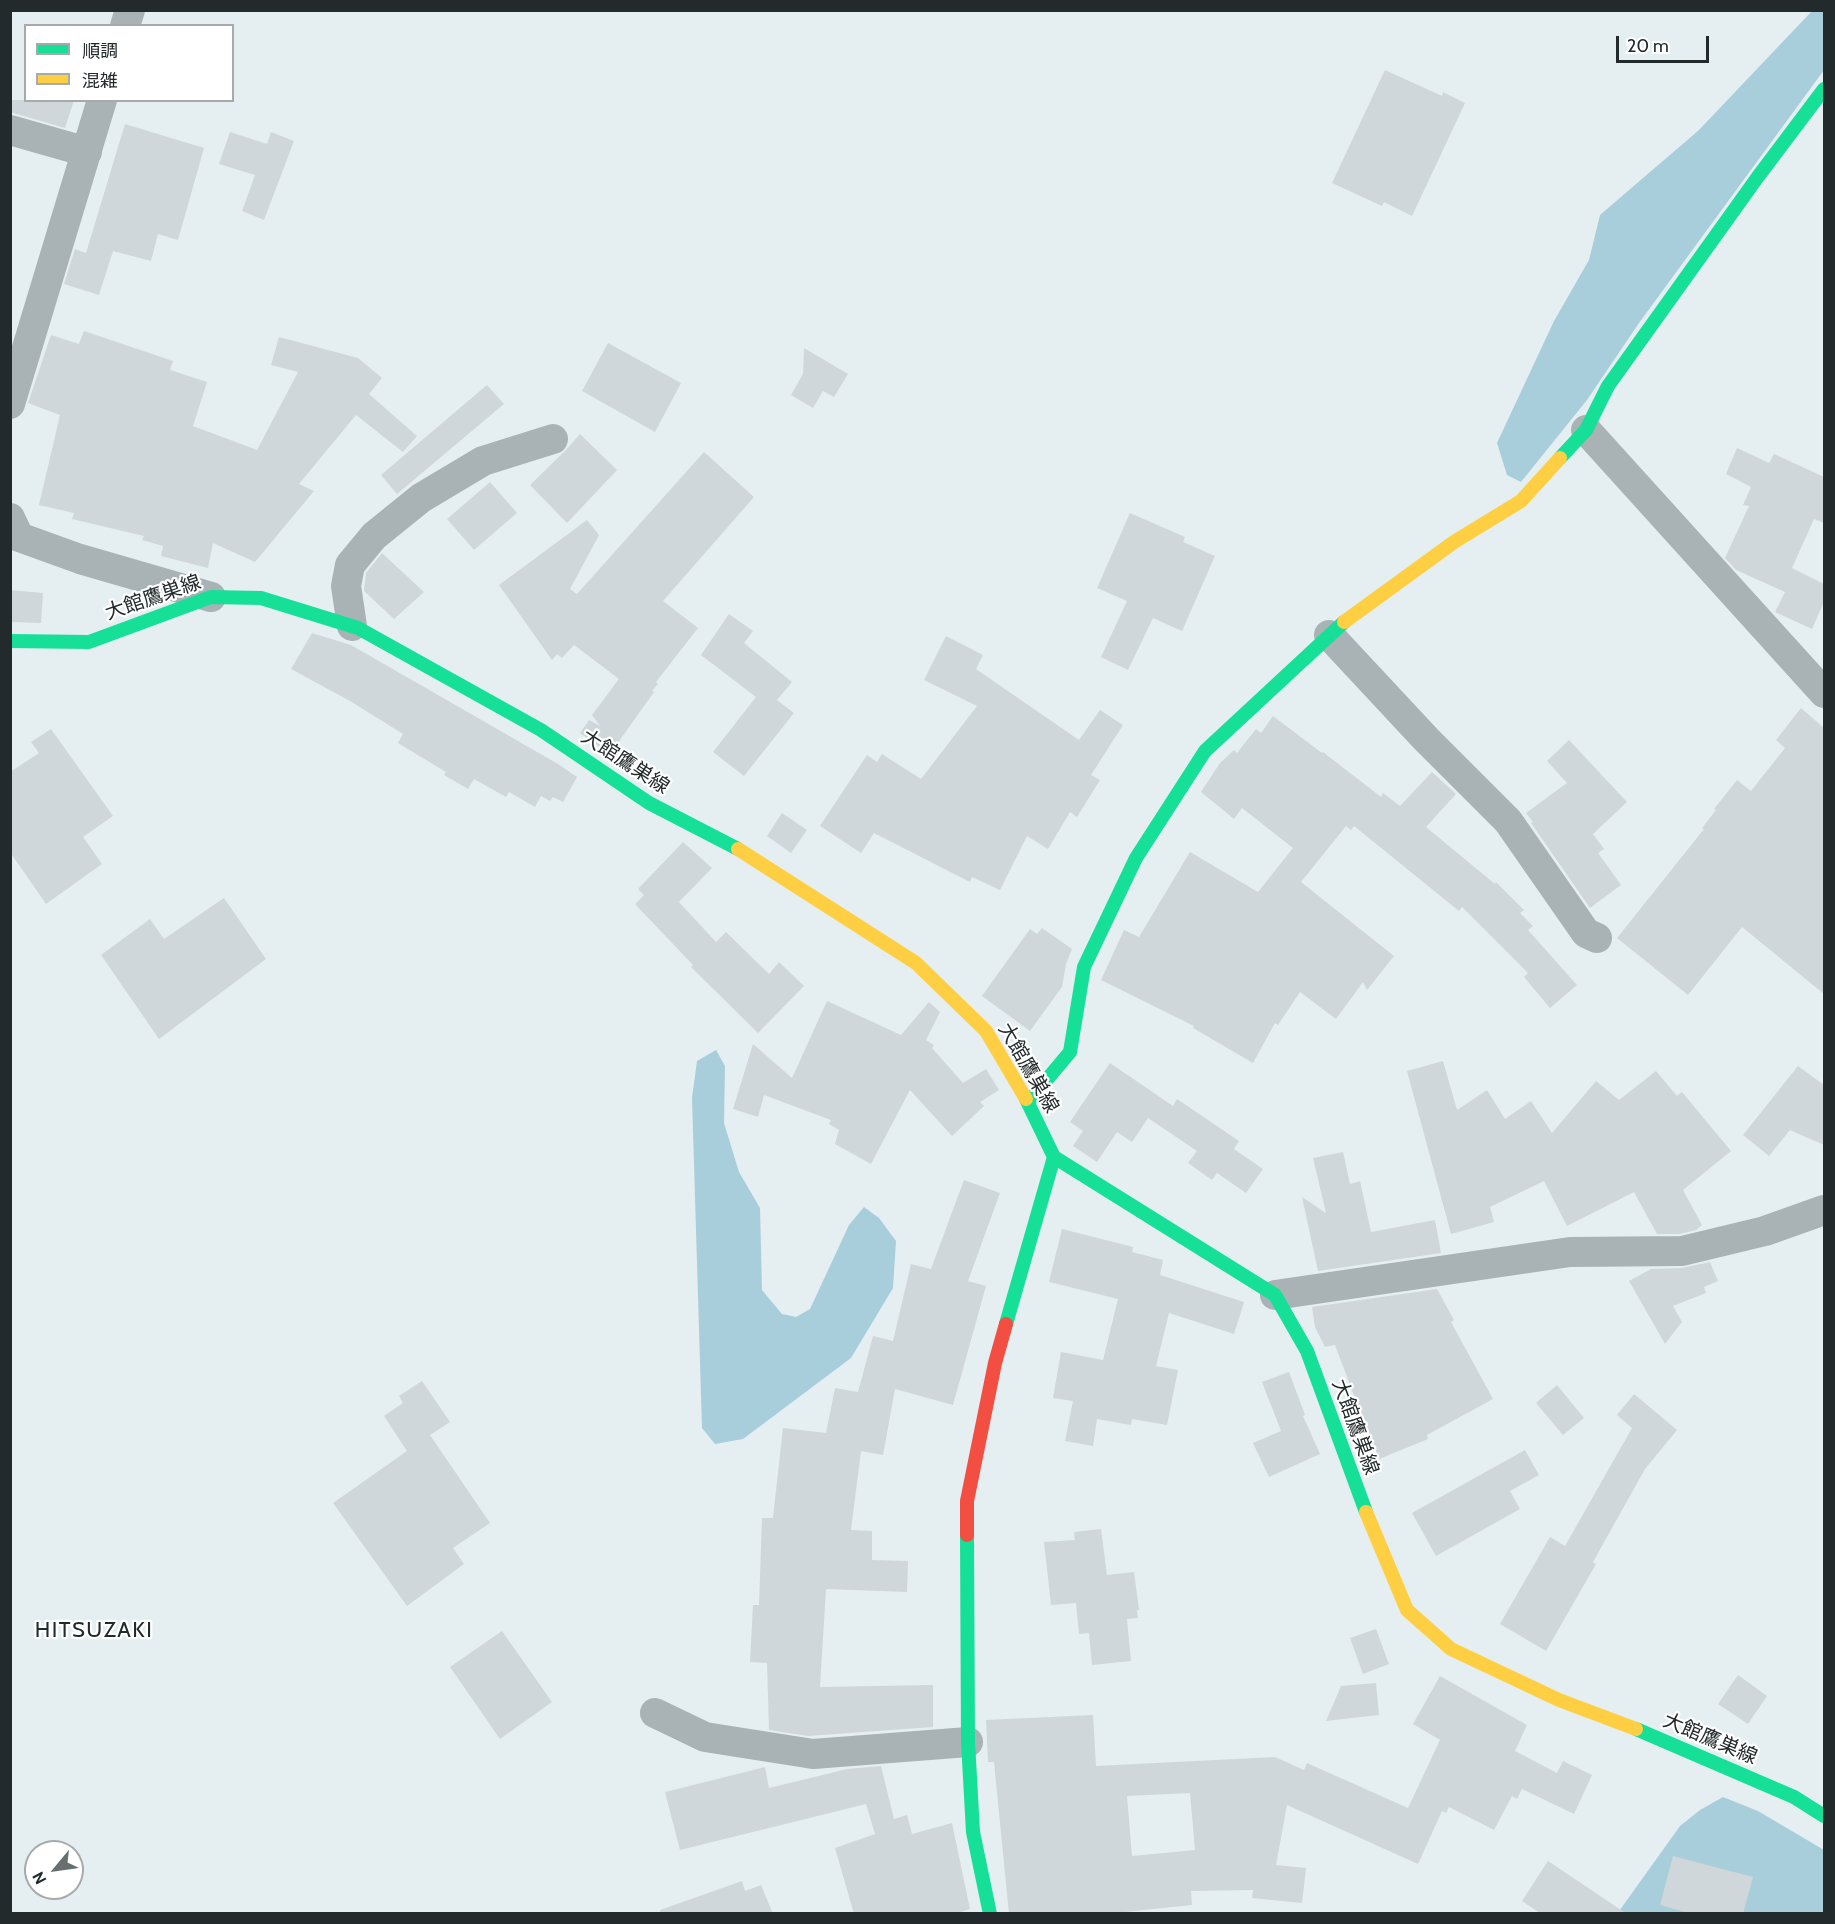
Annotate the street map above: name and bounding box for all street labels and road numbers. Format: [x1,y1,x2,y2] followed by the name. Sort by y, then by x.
[102,570,204,626] street label: 大館鷹巣線
[577,725,673,799] street label: 大館鷹巣線
[993,1019,1063,1117] street label: 大館鷹巣線
[1327,1376,1383,1478] street label: 大館鷹巣線
[1659,1708,1761,1770] street label: 大館鷹巣線

